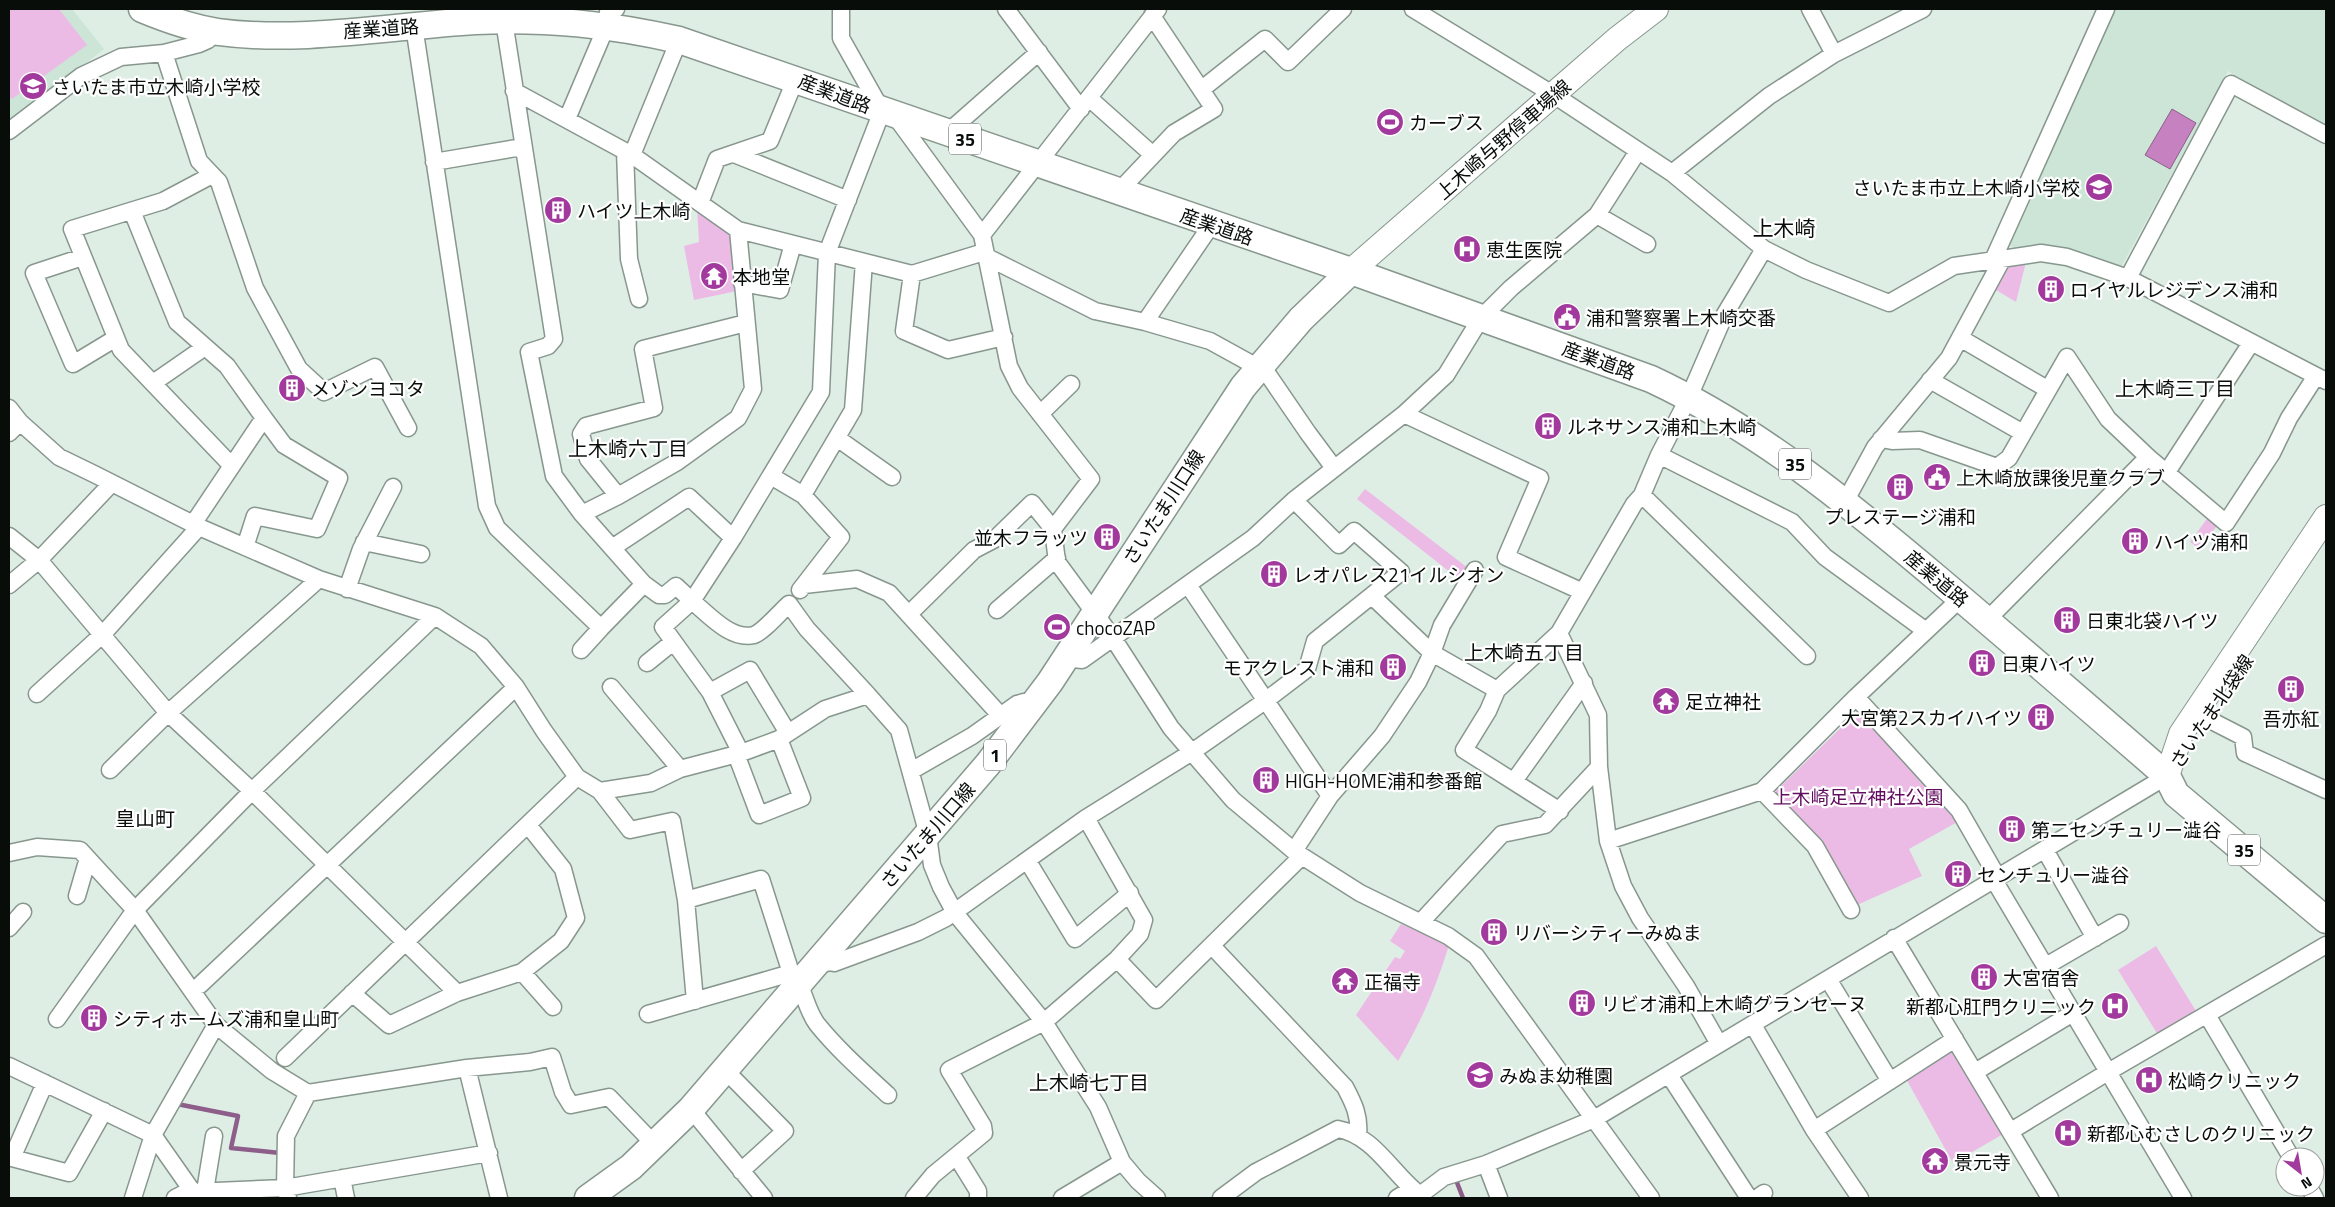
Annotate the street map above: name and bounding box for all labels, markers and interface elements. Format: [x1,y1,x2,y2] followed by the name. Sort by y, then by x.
[342,11,420,45] street label: 産業道路
[794,66,876,120] street label: 産業道路
[18,71,48,101] school or university icon: さいたま市立木崎小学校
[52,72,260,101] place label: さいたま市立木崎小学校
[1429,72,1577,206] street label: 上木崎与野停車場線
[1375,107,1405,137] sports icon: カーブス
[1409,108,1484,137] place label: カーブス
[949,124,981,154] road number: 35
[2084,172,2114,202] school or university icon: さいたま市立上木崎小学校
[1853,173,2080,202] place label: さいたま市立上木崎小学校
[543,195,573,225] building icon: ハイツ上木崎
[577,196,691,225] place label: ハイツ上木崎
[1176,200,1258,252] street label: 産業道路
[1753,212,1816,244] district label: 上木崎
[1452,234,1482,264] hospital icon: 恵生医院
[1486,235,1562,264] place label: 恵生医院
[699,261,729,291] temple icon: 本地堂
[733,262,790,291] place label: 本地堂
[2036,274,2066,304] building icon: ロイヤルレジデンス浦和
[2070,275,2278,304] place label: ロイヤルレジデンス浦和
[1552,302,1582,332] public building icon: 浦和警察署上木崎交番
[1586,303,1776,332] place label: 浦和警察署上木崎交番
[1558,333,1640,387] street label: 産業道路
[277,373,307,403] building icon: メゾンヨコタ
[2115,373,2235,404] district label: 上木崎三丁目
[311,374,425,403] place label: メゾンヨコタ
[1533,411,1563,441] building icon: ルネサンス浦和上木崎
[1567,412,1757,441] place label: ルネサンス浦和上木崎
[568,433,688,464] district label: 上木崎六丁目
[1115,444,1211,570] street label: さいたま川口線
[1779,448,1811,479] road number: 35
[1922,462,1952,492] public building icon: 上木崎放課後児童クラブ
[1956,463,2165,492] place label: 上木崎放課後児童クラブ
[1885,472,1915,502] building icon: プレステージ浦和
[1824,502,1976,531] place label: プレステージ浦和
[1092,522,1122,552] building icon: 並木フラッツ
[974,523,1088,552] place label: 並木フラッツ
[2120,526,2150,556] building icon: ハイツ浦和
[2154,527,2249,556] place label: ハイツ浦和
[1899,542,1975,614] street label: 産業道路
[1259,559,1289,589] building icon: レオパレス21イルシオン
[1293,560,1504,589] place label: レオパレス21イルシオン
[2052,605,2082,635] building icon: 日東北袋ハイツ
[2086,606,2219,635] place label: 日東北袋ハイツ
[1042,612,1072,642] sports icon: chocoZAP
[1076,613,1155,642] place label: chocoZAP
[1464,637,1584,668] district label: 上木崎五丁目
[1967,648,1997,678] building icon: 日東ハイツ
[2162,648,2260,774] street label: さいたま北袋線
[2001,649,2096,678] place label: 日東ハイツ
[1378,652,1408,682] building icon: モアクレスト浦和
[1223,653,1374,682] place label: モアクレスト浦和
[2276,674,2306,704] building icon: 吾亦紅
[1651,686,1681,716] temple icon: 足立神社
[1685,687,1761,716] place label: 足立神社
[2026,702,2056,732] building icon: 大宮第2スカイハイツ
[1841,703,2022,732] place label: 大宮第2スカイハイツ
[2262,704,2320,733] place label: 吾亦紅
[984,740,1006,770] road number: 1
[1251,765,1281,795] building icon: HIGH-HOME浦和参番館
[1285,766,1482,795] place label: HIGH-HOME浦和参番館
[873,776,981,894] street label: さいたま川口線
[1772,782,1944,811] park label: 上木崎足立神社公園
[115,803,175,834] district label: 皇山町
[1997,814,2027,844] building icon: 第二センチュリー澁谷
[2031,815,2221,844] place label: 第二センチュリー澁谷
[2228,834,2260,866] road number: 35
[1943,859,1973,889] building icon: センチュリー澁谷
[1977,860,2129,889] place label: センチュリー澁谷
[1479,917,1509,947] building icon: リバーシティーみぬま
[1513,918,1701,947] place label: リバーシティーみぬま
[1969,962,1999,992] building icon: 大宮宿舎
[2003,963,2079,992] place label: 大宮宿舎
[1330,966,1360,996] temple icon: 正福寺
[1364,967,1421,996] place label: 正福寺
[1567,988,1597,1018] building icon: リビオ浦和上木崎グランセーヌ
[1601,989,1867,1018] place label: リビオ浦和上木崎グランセーヌ
[2100,991,2130,1021] hospital icon: 新都心肛門クリニック
[1906,992,2096,1021] place label: 新都心肛門クリニック
[79,1003,109,1033] building icon: シティホームズ浦和皇山町
[113,1004,339,1033] place label: シティホームズ浦和皇山町
[1465,1060,1495,1090] school or university icon: みぬま幼稚園
[1499,1061,1613,1090] place label: みぬま幼稚園
[2134,1065,2164,1095] hospital icon: 松崎クリニック
[2168,1066,2301,1095] place label: 松崎クリニック
[1029,1067,1149,1098] district label: 上木崎七丁目
[2053,1118,2083,1148] hospital icon: 新都心むさしのクリニック
[2087,1119,2315,1148] place label: 新都心むさしのクリニック
[1920,1146,1950,1176] temple icon: 景元寺
[1954,1147,2011,1176] place label: 景元寺
[2275,1147,2325,1197] north arrow
[2297,1172,2317,1195] text: N

